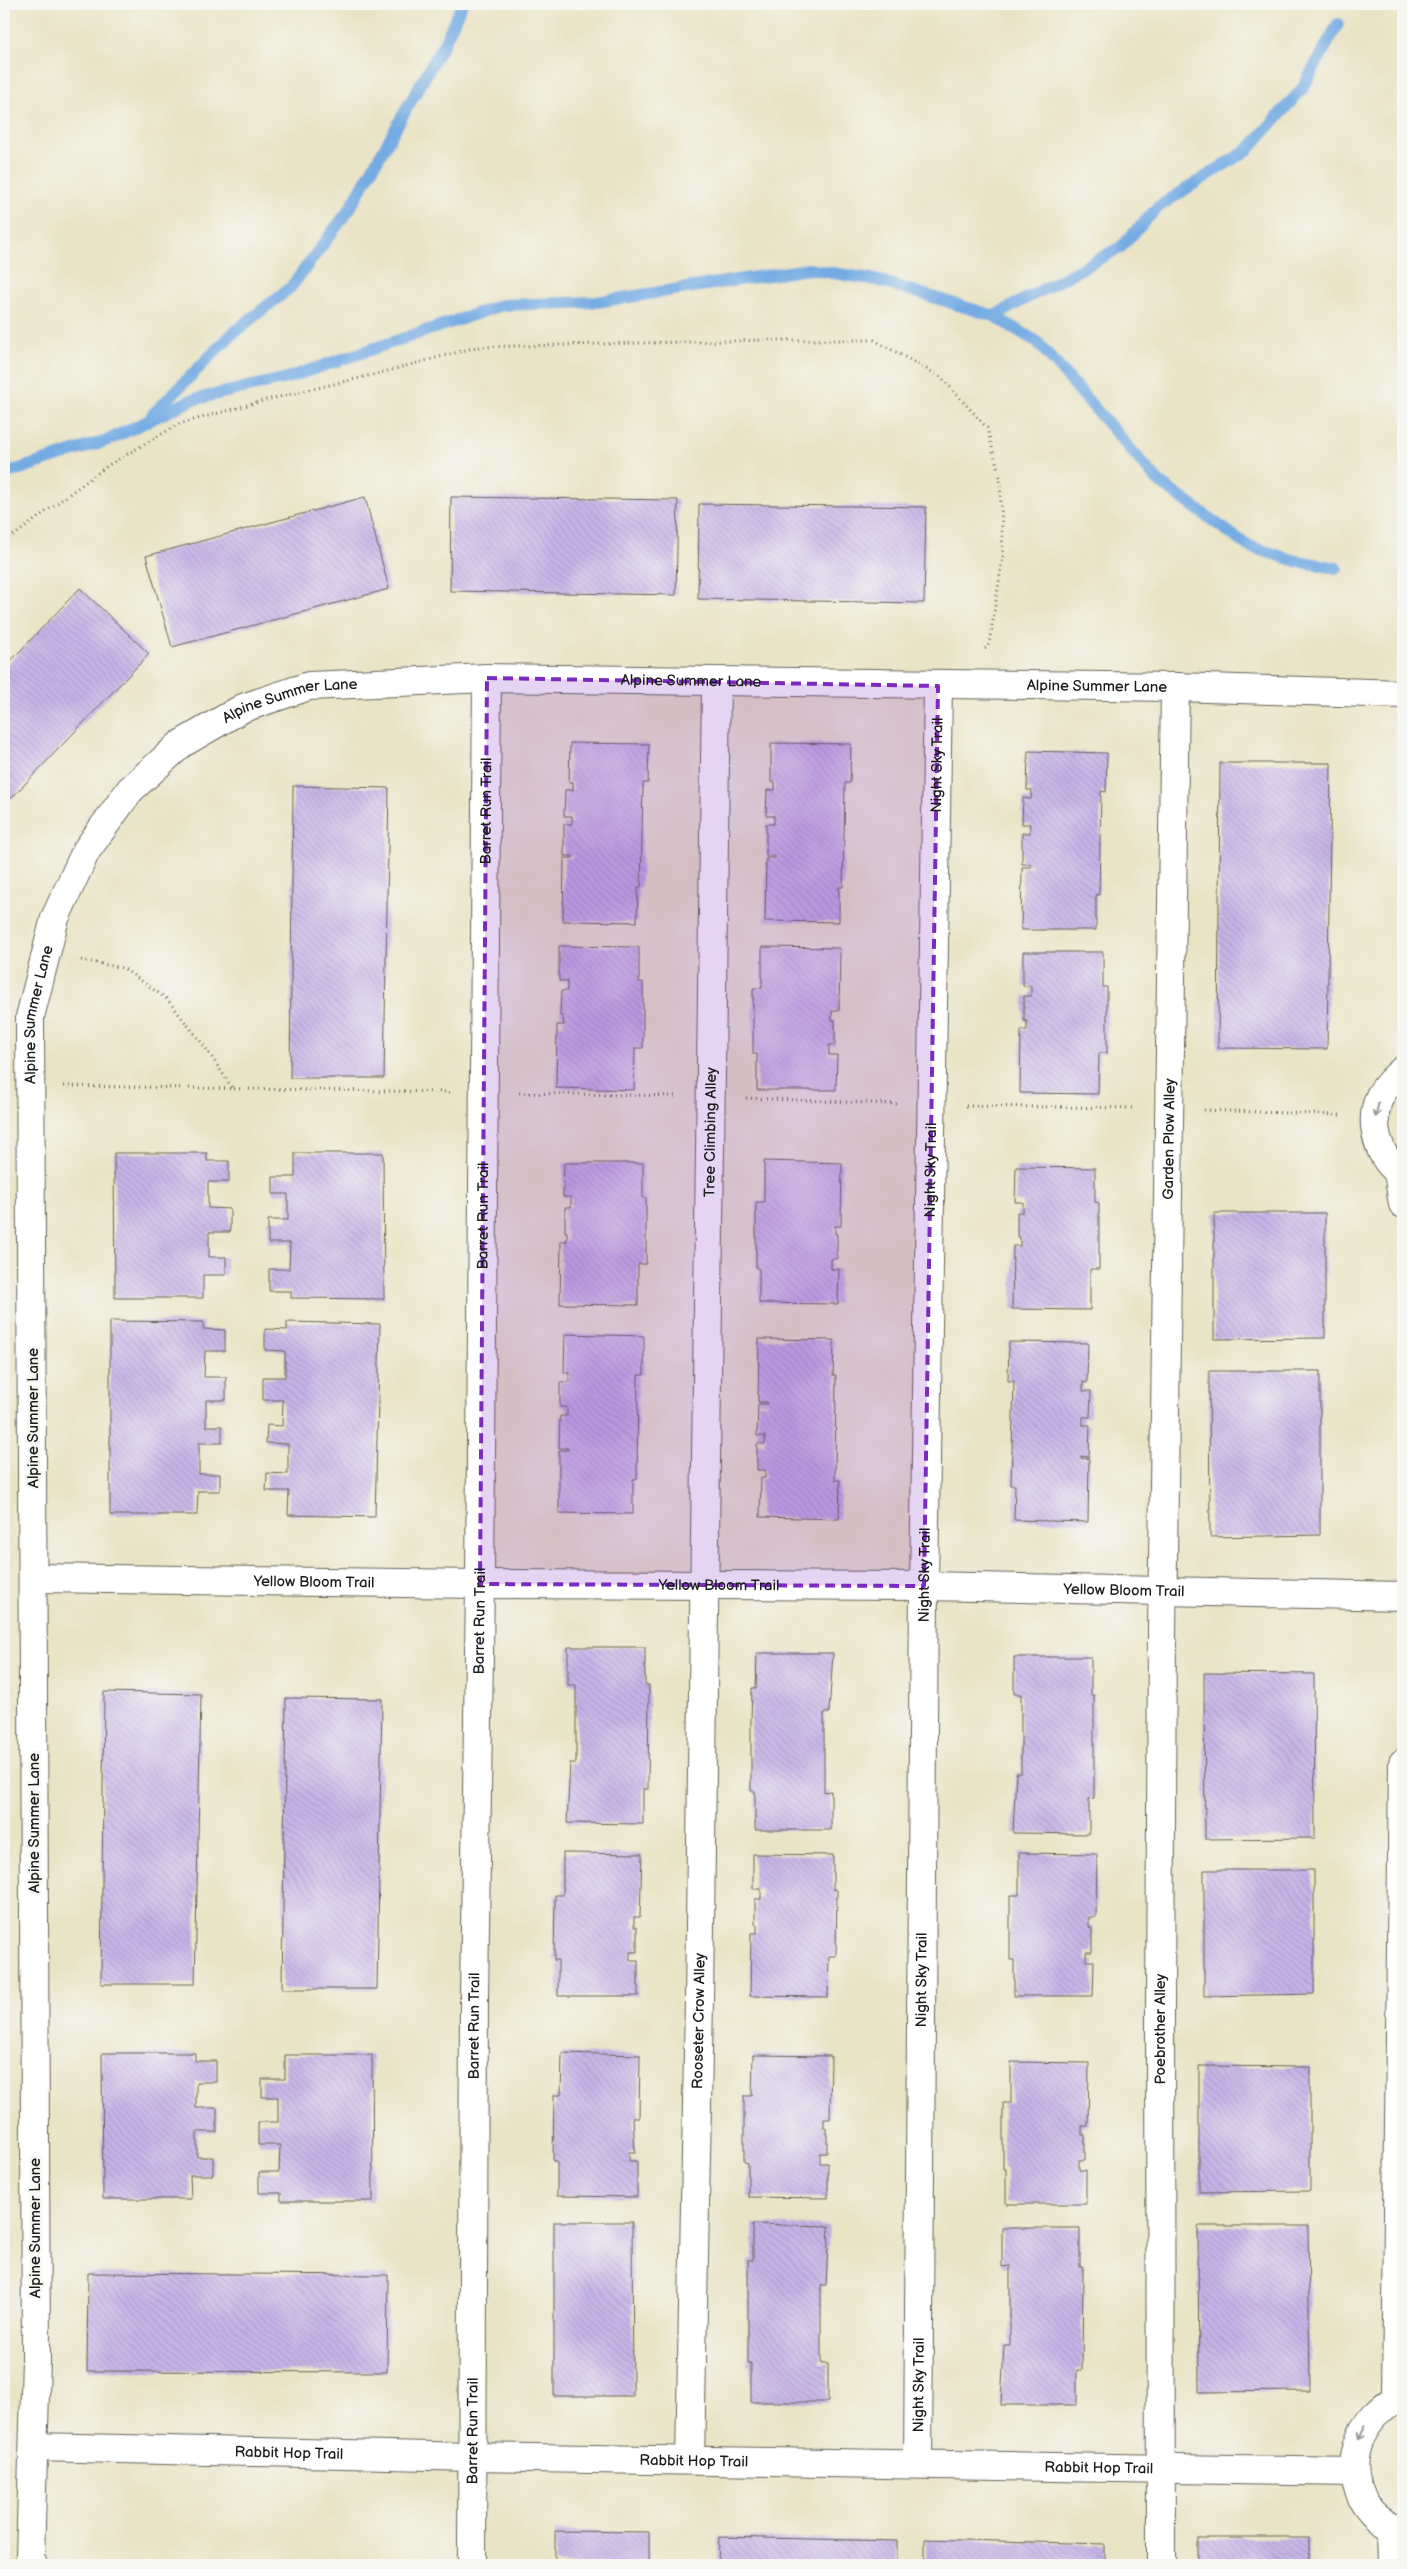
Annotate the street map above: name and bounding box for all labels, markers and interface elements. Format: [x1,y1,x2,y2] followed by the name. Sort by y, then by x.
[621,670,762,691] street label: Alpine Summer Lane
[219,674,358,727] street label: Alpine Summer Lane
[1027,676,1168,696] street label: Alpine Summer Lane
[927,717,947,813] street label: Night Sky Trail
[476,758,496,865] street label: Barret Run Trail
[20,943,57,1084] street label: Alpine Summer Lane
[700,1067,721,1197] street label: Tree Climbing Alley
[1158,1078,1179,1200] street label: Garden Plow Alley
[1372,1101,1381,1117] one-way arrow
[920,1122,941,1218] street label: Night Sky Trail
[473,1163,493,1270] street label: Barret Run Trail
[24,1348,43,1488] street label: Alpine Summer Lane
[914,1527,934,1623] street label: Night Sky Trail
[469,1568,490,1675] street label: Barret Run Trail
[252,1571,375,1592] street label: Yellow Bloom Trail
[657,1575,779,1595] street label: Yellow Bloom Trail
[1062,1579,1185,1601] street label: Yellow Bloom Trail
[25,1753,44,1893] street label: Alpine Summer Lane
[911,1932,931,2028] street label: Night Sky Trail
[688,1953,709,2089] street label: Rooseter Crow Alley
[464,1972,484,2079] street label: Barret Run Trail
[1150,1973,1170,2084] street label: Poebrother Alley
[26,2158,45,2298] street label: Alpine Summer Lane
[909,2337,928,2433] street label: Night Sky Trail
[463,2378,482,2484] street label: Barret Run Trail
[1357,2425,1367,2440] one-way arrow
[234,2442,344,2464] street label: Rabbit Hop Trail
[639,2450,748,2471] street label: Rabbit Hop Trail
[1044,2457,1153,2478] street label: Rabbit Hop Trail

